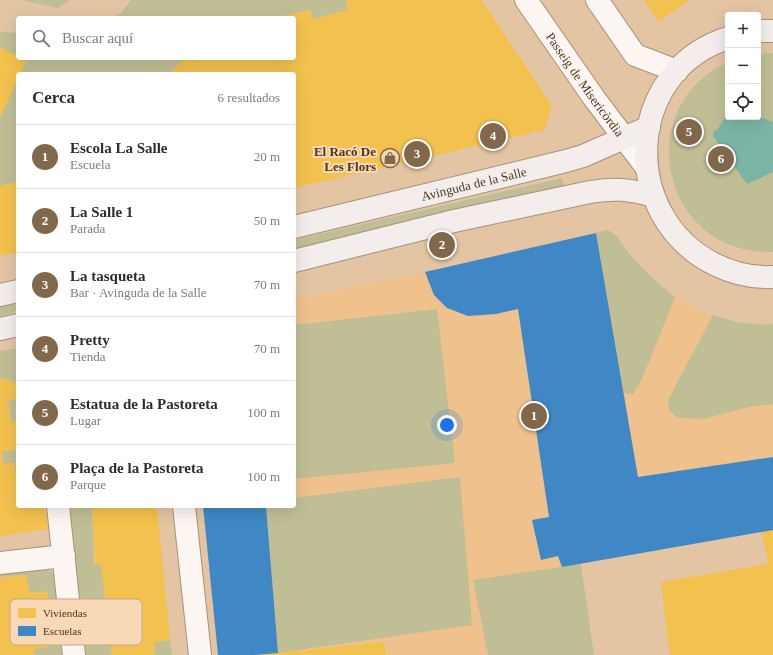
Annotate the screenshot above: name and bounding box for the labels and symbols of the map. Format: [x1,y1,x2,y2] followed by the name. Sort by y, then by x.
[543,29,628,139] street label: Passeig de Misericòrdia
[676,117,702,147] pin: 5
[480,121,506,151] pin: 4
[404,139,430,169] pin: 3
[314,144,376,174] place label: El Racó De Les Flors
[708,144,734,174] pin: 6
[379,147,401,169] shop icon: El Racó De Les Flors
[420,163,528,203] street label: Avinguda de la Salle
[429,230,455,260] pin: 2
[521,401,547,431] pin: 1
[437,415,457,435] your location
[10,599,142,645] legend
[43,607,87,619] text: Viviendas
[43,625,81,637] text: Escuelas

